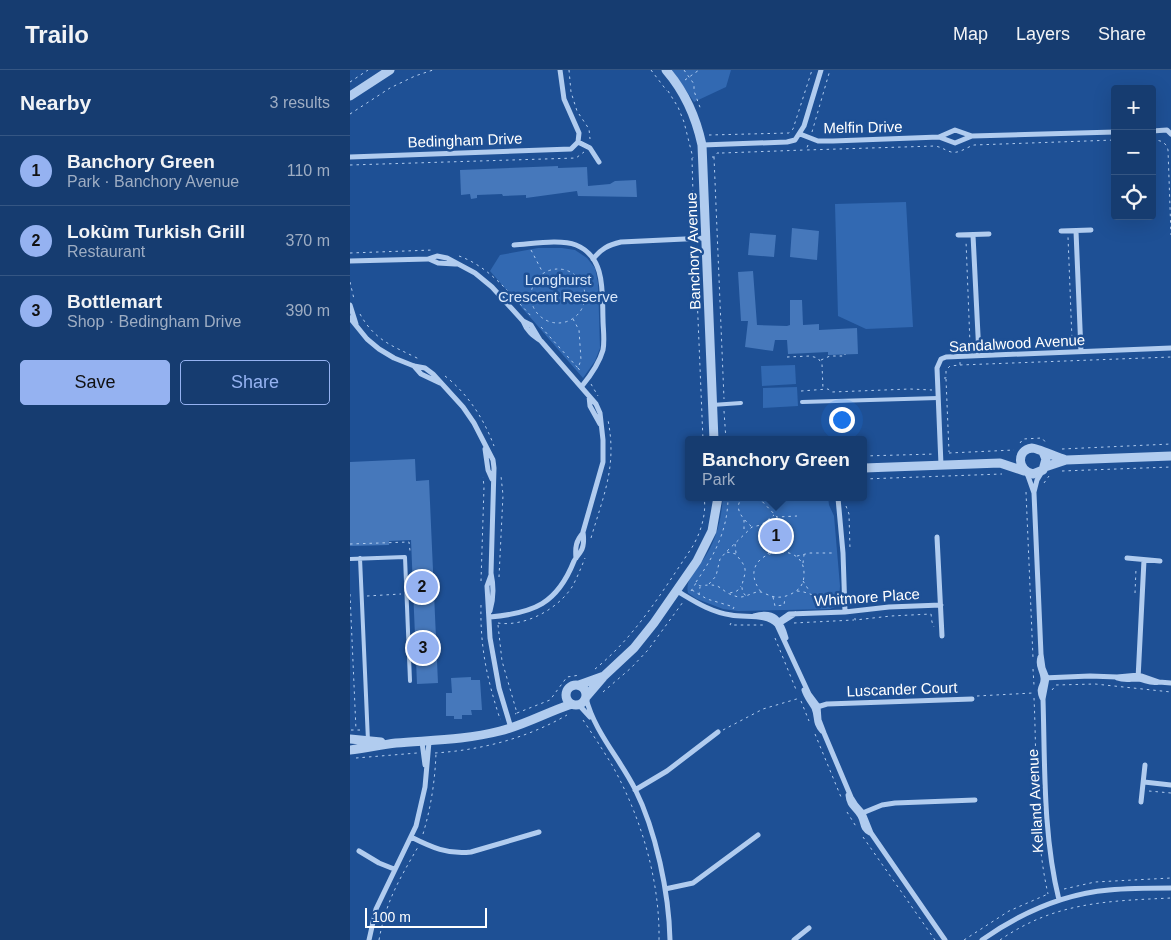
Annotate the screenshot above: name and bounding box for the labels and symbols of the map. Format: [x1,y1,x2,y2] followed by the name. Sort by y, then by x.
[823,118,903,136] street label: Melfin Drive
[407,129,523,151] street label: Bedingham Drive
[682,192,704,310] street label: Banchory Avenue
[498,271,618,305] park label: Longhurst Crescent Reserve
[948,331,1086,355] street label: Sandalwood Avenue
[829,407,855,433] your location
[760,517,792,555] pin: 1
[406,568,438,606] pin: 2
[814,585,920,609] street label: Whitmore Place
[407,629,439,667] pin: 3
[846,679,959,699] street label: Luscander Court
[1024,749,1046,853] street label: Kelland Avenue
[365,905,488,928] scale bar

